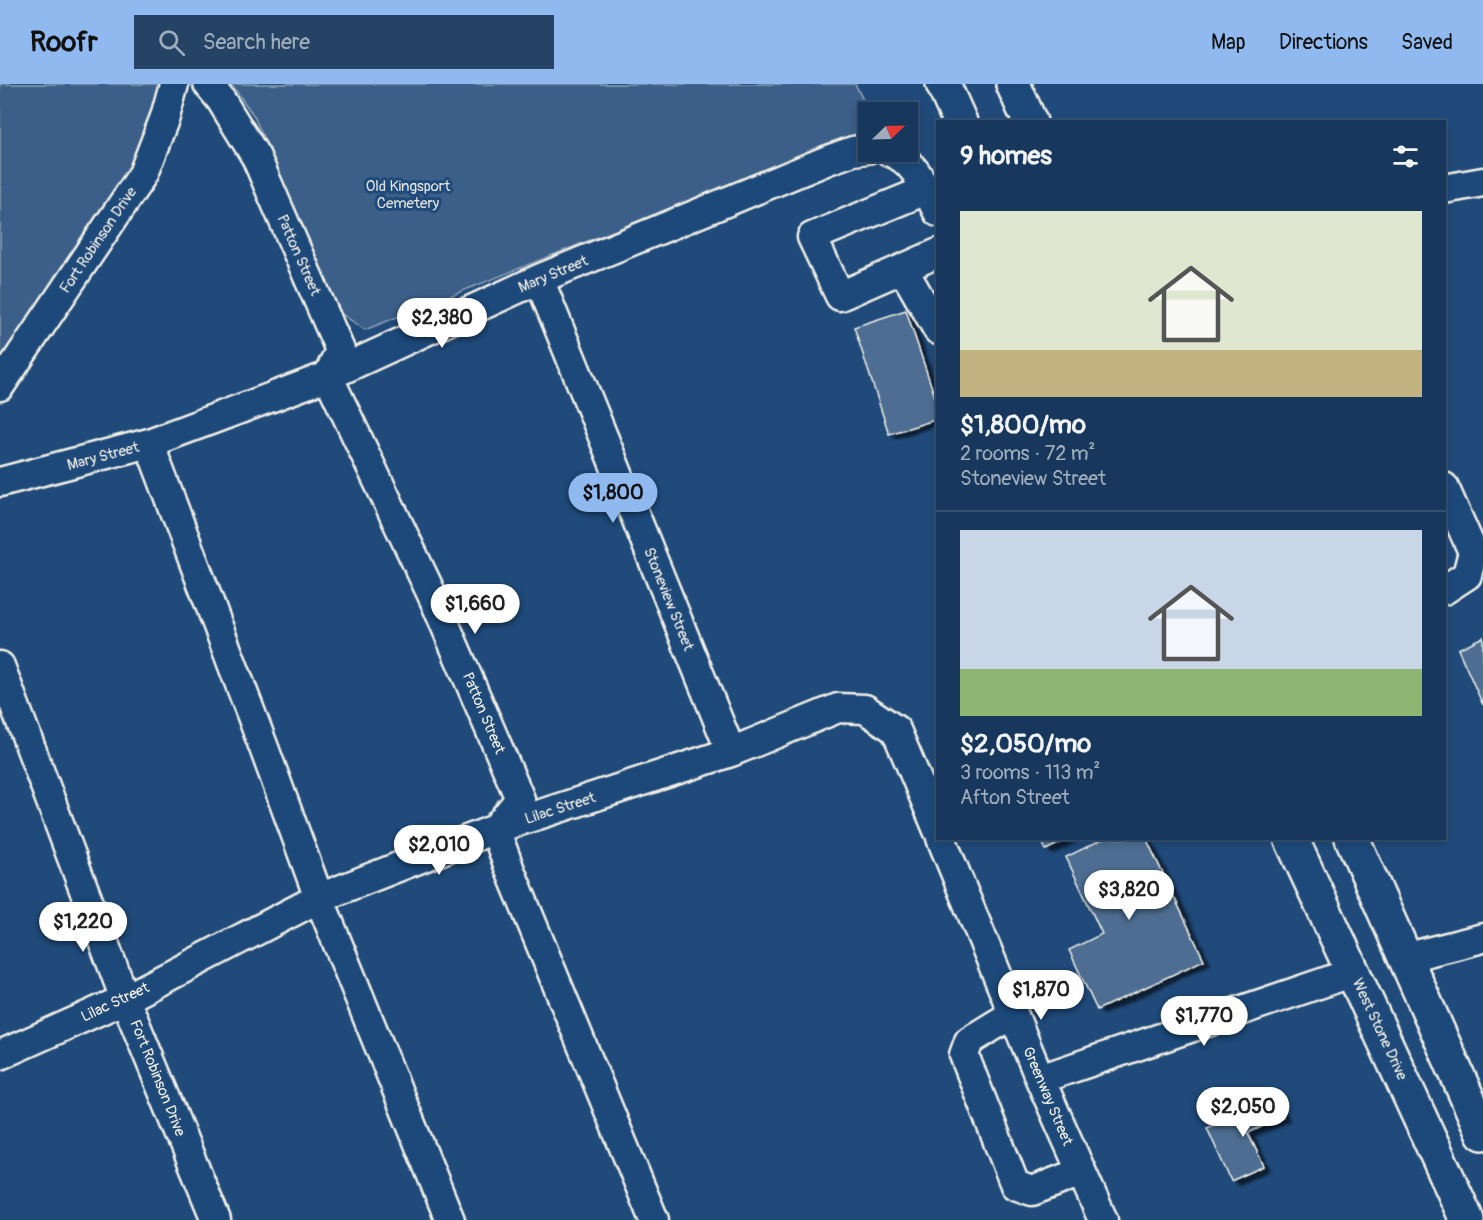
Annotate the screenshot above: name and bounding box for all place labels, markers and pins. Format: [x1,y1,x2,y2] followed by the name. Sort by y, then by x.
[393,298,491,349] pin: $2,380
[564,473,662,524] pin: $1,800
[426,584,524,635] pin: $1,660
[390,825,488,876] pin: $2,010
[1080,870,1178,921] pin: $3,820
[34,902,132,953] pin: $1,220
[992,970,1090,1021] pin: $1,870
[1155,996,1253,1047] pin: $1,770
[1194,1087,1292,1138] pin: $2,050

